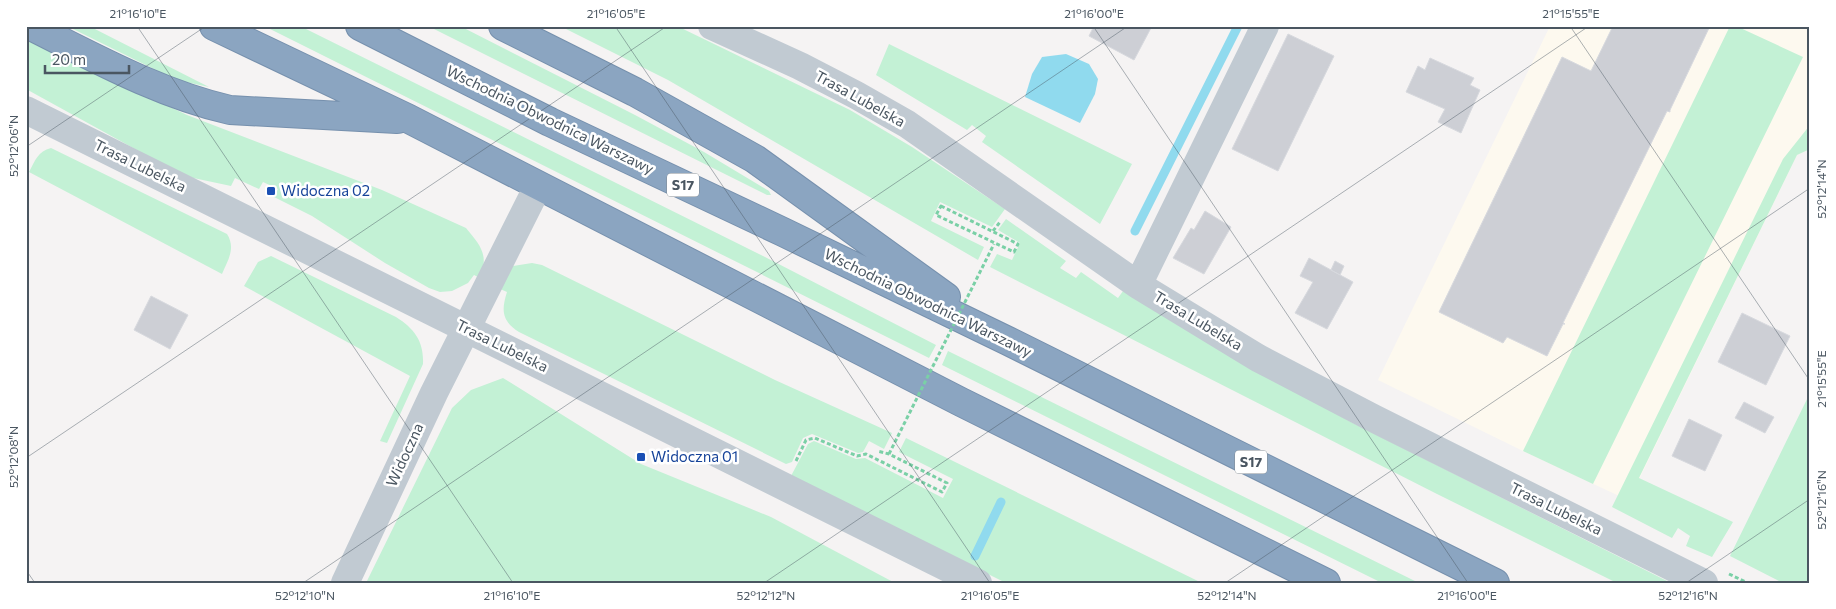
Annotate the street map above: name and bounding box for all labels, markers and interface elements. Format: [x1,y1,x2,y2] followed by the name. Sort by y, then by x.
[110,6,166,20] text: 21°16'10"E
[587,6,645,20] text: 21°16'05"E
[1064,6,1124,20] text: 21°16'00"E
[1542,6,1600,20] text: 21°15'55"E
[45,42,129,74] scale bar
[52,50,86,68] text: 20 m
[444,61,657,177] street label: Wschodnia Obwodnica Warszawy
[812,66,909,130] street label: Trasa Lubelska
[6,115,20,177] text: 52°12'06"N
[92,135,189,195] street label: Trasa Lubelska
[1814,159,1828,219] text: 52°12'14"N
[667,174,699,196] road number: S17
[281,181,370,199] place label: Widoczna 02
[265,185,277,197] marker: Widoczna 02
[822,244,1035,360] street label: Wschodnia Obwodnica Warszawy
[1151,287,1246,354] street label: Trasa Lubelska
[454,315,551,375] street label: Trasa Lubelska
[1814,350,1828,408] text: 21°15'55"E
[382,420,427,489] street label: Widoczna
[6,426,20,488] text: 52°12'08"N
[651,447,738,465] place label: Widoczna 01
[635,451,647,463] marker: Widoczna 01
[1235,451,1267,474] road number: S17
[1814,470,1828,530] text: 52°12'16"N
[1508,478,1605,538] street label: Trasa Lubelska
[275,588,335,602] text: 52°12'10"N
[484,588,540,602] text: 21°16'10"E
[737,588,795,602] text: 52°12'12"N
[961,588,1019,602] text: 21°16'05"E
[1197,588,1257,602] text: 52°12'14"N
[1437,588,1497,602] text: 21°16'00"E
[1658,588,1718,602] text: 52°12'16"N

